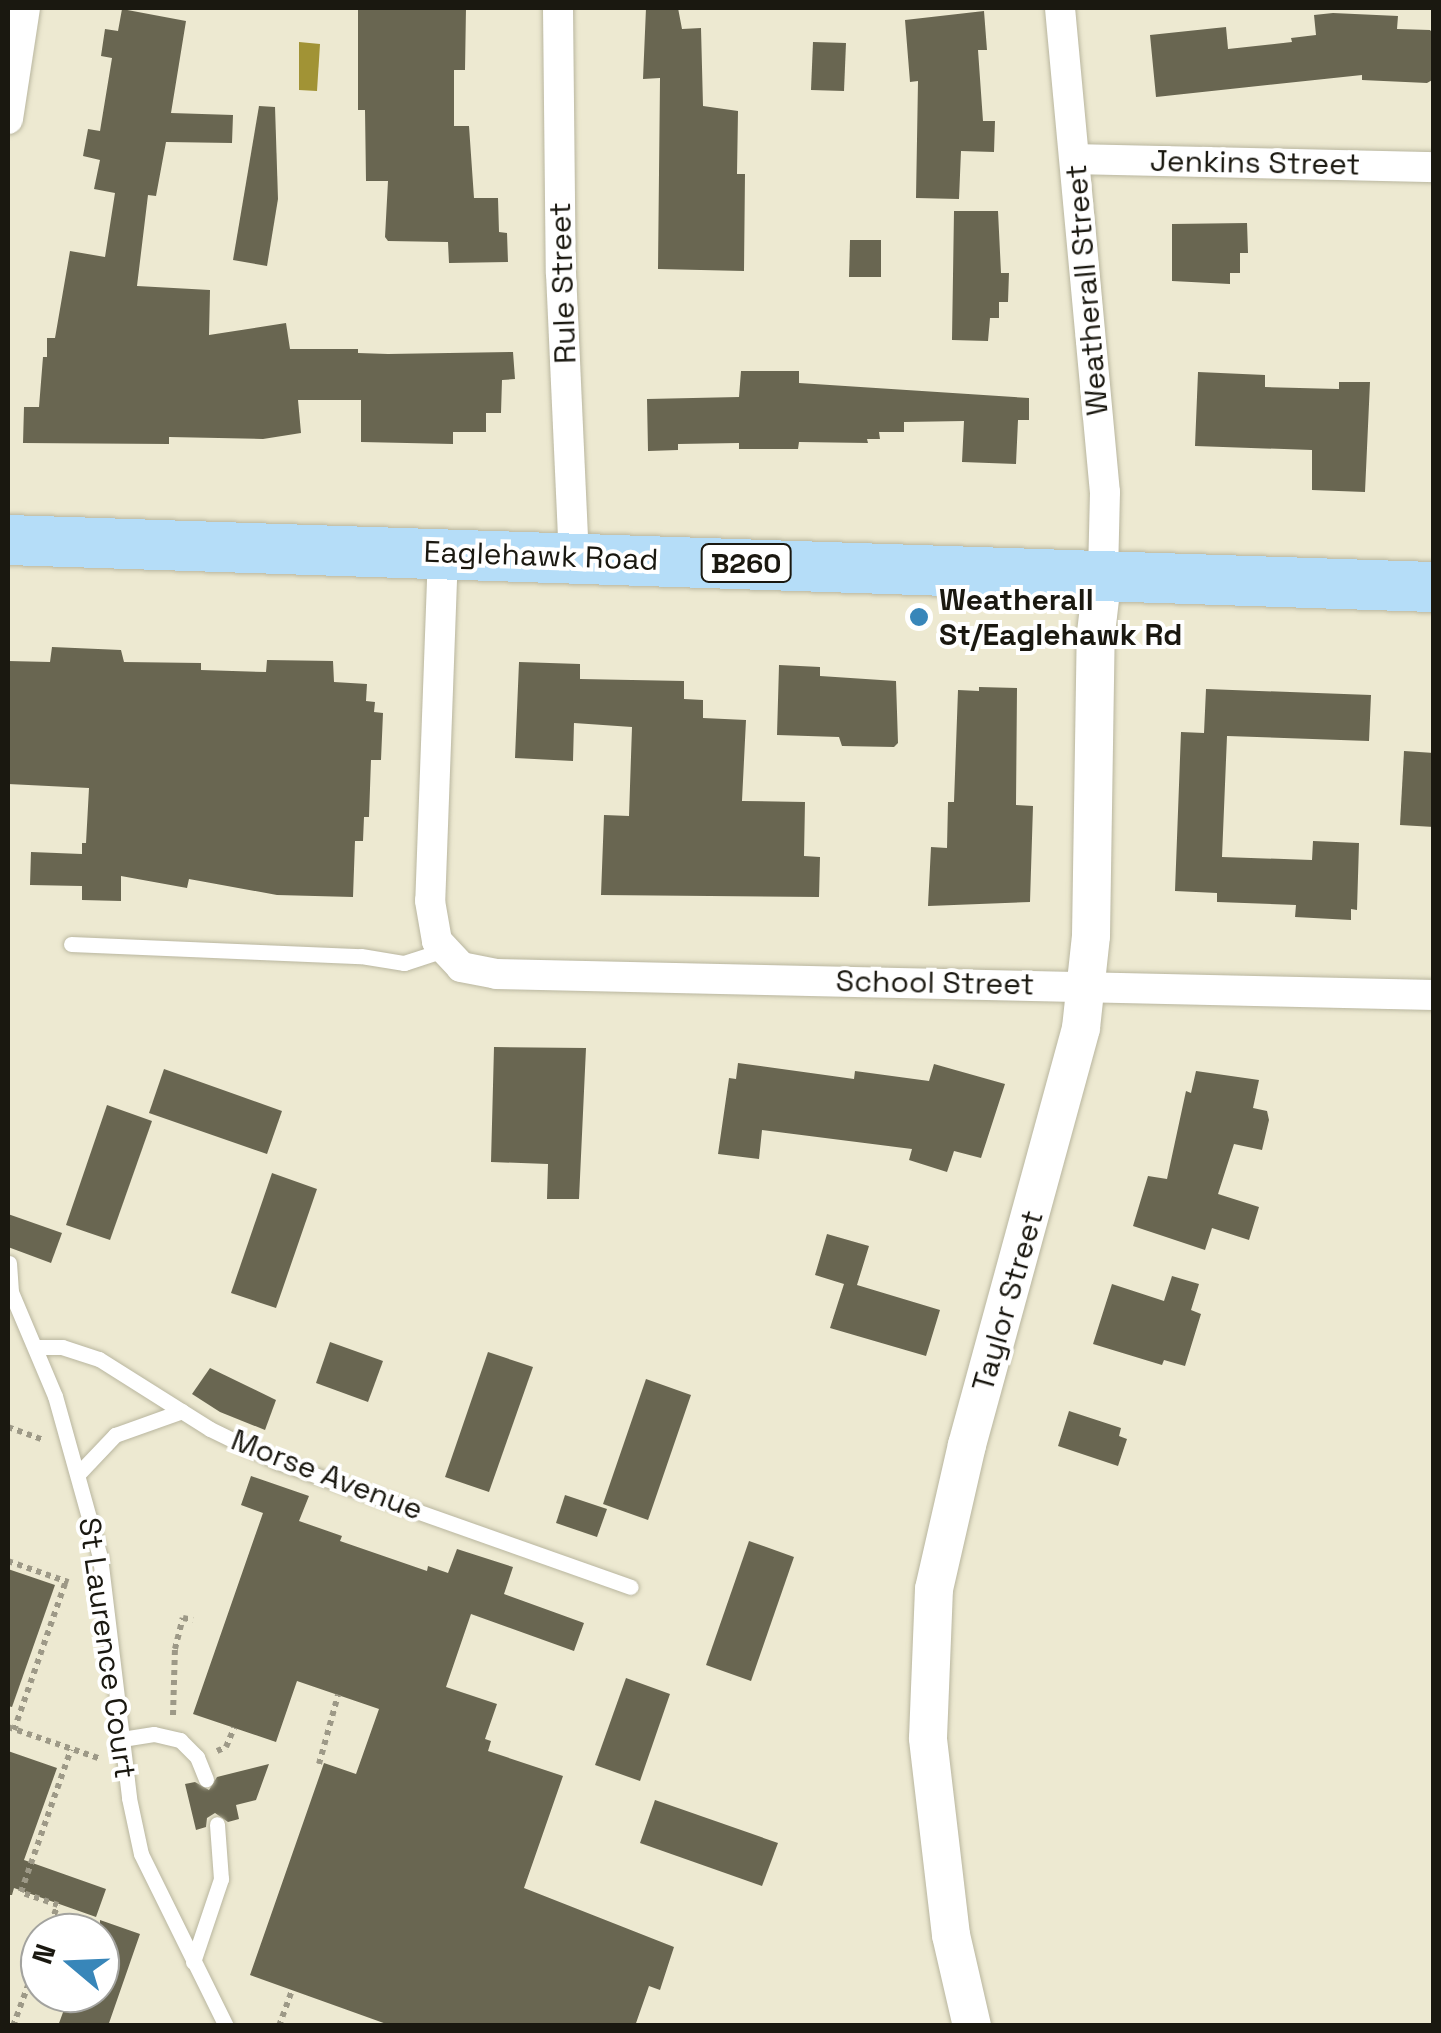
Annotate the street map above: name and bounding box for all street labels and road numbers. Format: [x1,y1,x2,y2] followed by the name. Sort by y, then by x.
[1150,143,1360,183] street label: Jenkins Street
[1058,163,1116,417] street label: Weatherall Street
[542,202,584,364] street label: Rule Street
[423,534,659,578] street label: Eaglehawk Road
[698,540,794,586] road number: B260
[835,963,1035,1003] street label: School Street
[965,1206,1051,1396] street label: Taylor Street
[226,1422,428,1528] street label: Morse Avenue
[71,1515,143,1781] street label: St Laurence Court

